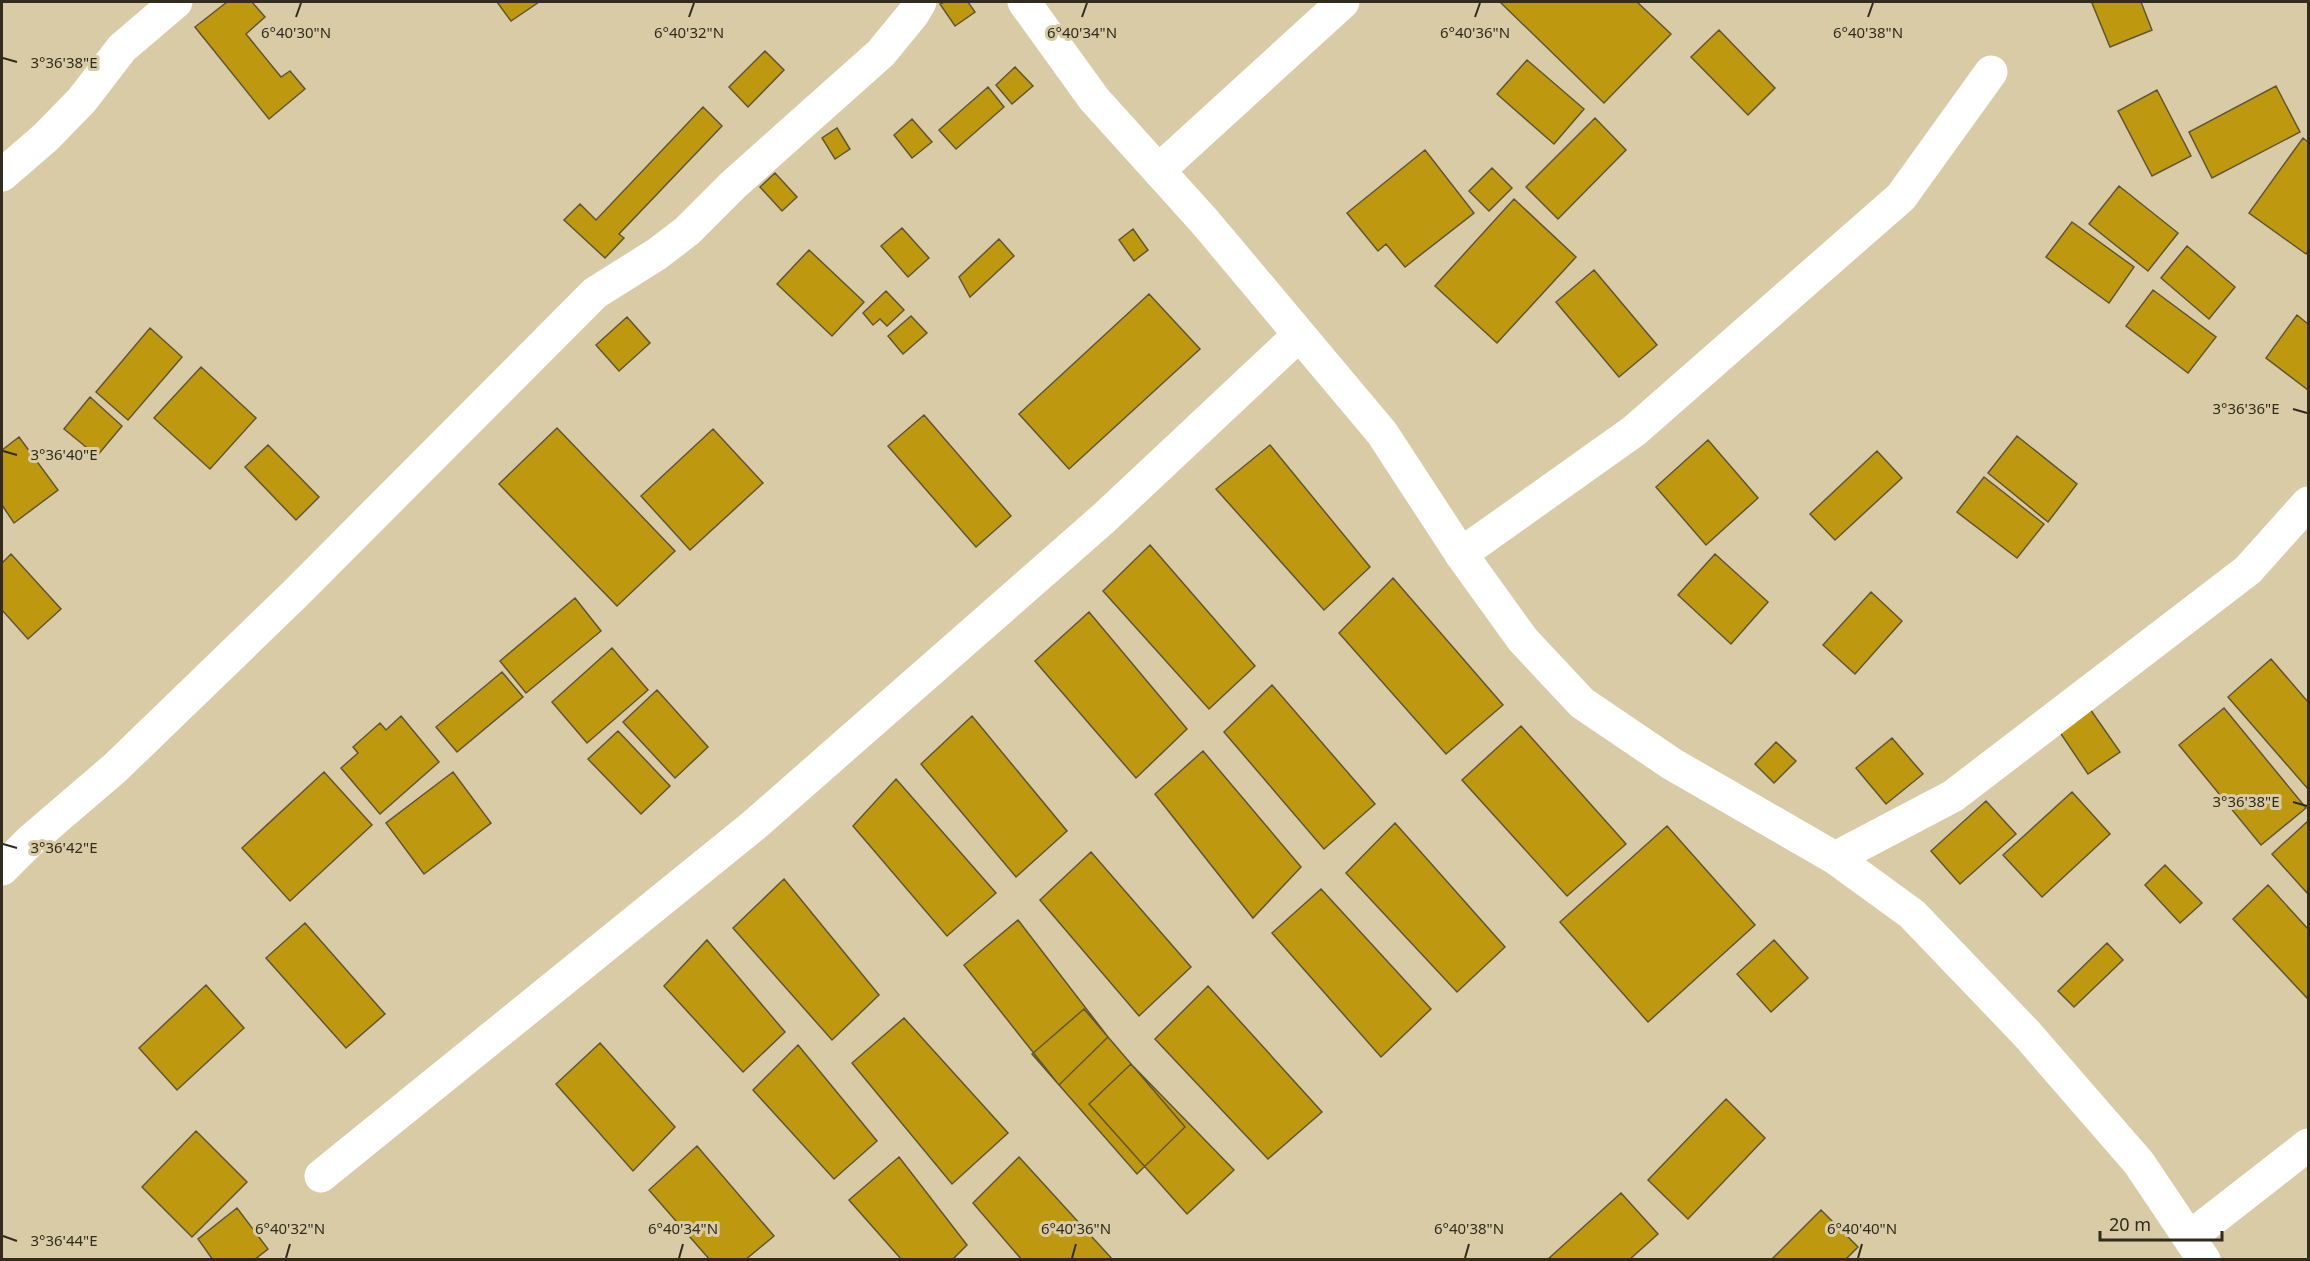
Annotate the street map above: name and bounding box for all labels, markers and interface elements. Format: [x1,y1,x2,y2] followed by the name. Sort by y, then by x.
[261,22,331,42] text: 6°40'30"N
[654,22,724,42] text: 6°40'32"N
[1047,22,1117,42] text: 6°40'34"N
[1440,22,1510,42] text: 6°40'36"N
[1833,22,1903,42] text: 6°40'38"N
[30,52,98,72] text: 3°36'38"E
[2212,398,2280,418] text: 3°36'36"E
[30,444,98,464] text: 3°36'40"E
[2212,791,2280,811] text: 3°36'38"E
[30,837,98,857] text: 3°36'42"E
[2100,1204,2222,1242] scale bar
[2109,1212,2151,1236] text: 20 m
[255,1218,325,1238] text: 6°40'32"N
[648,1218,718,1238] text: 6°40'34"N
[1041,1218,1111,1238] text: 6°40'36"N
[1434,1218,1504,1238] text: 6°40'38"N
[1827,1218,1897,1238] text: 6°40'40"N
[30,1230,98,1250] text: 3°36'44"E

